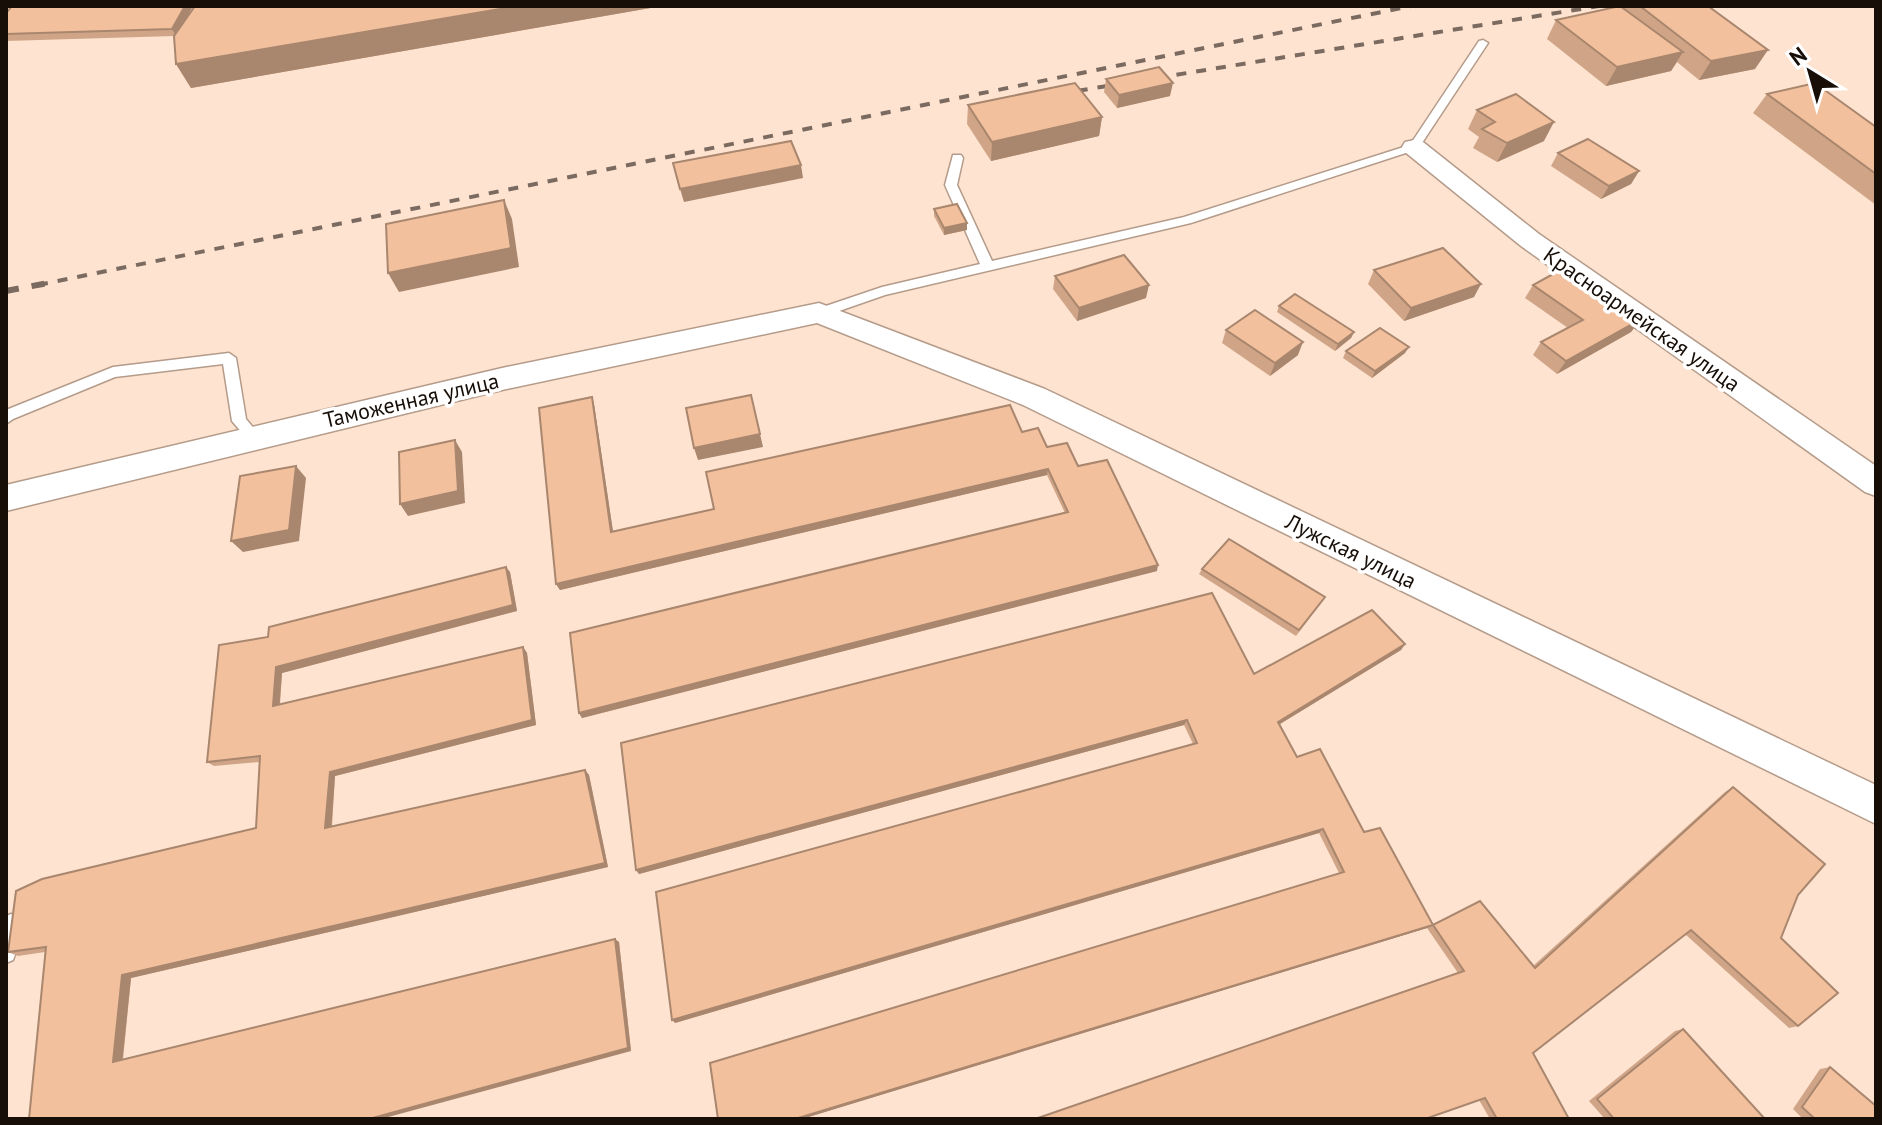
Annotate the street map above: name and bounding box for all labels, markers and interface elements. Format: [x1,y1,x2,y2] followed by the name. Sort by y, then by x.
[1770,32,1850,112] north arrow
[1784,40,1812,72] text: N
[1538,241,1746,397] street label: Красноармейская улица
[321,366,501,434] street label: Таможенная улица
[1280,507,1421,595] street label: Лужская улица

